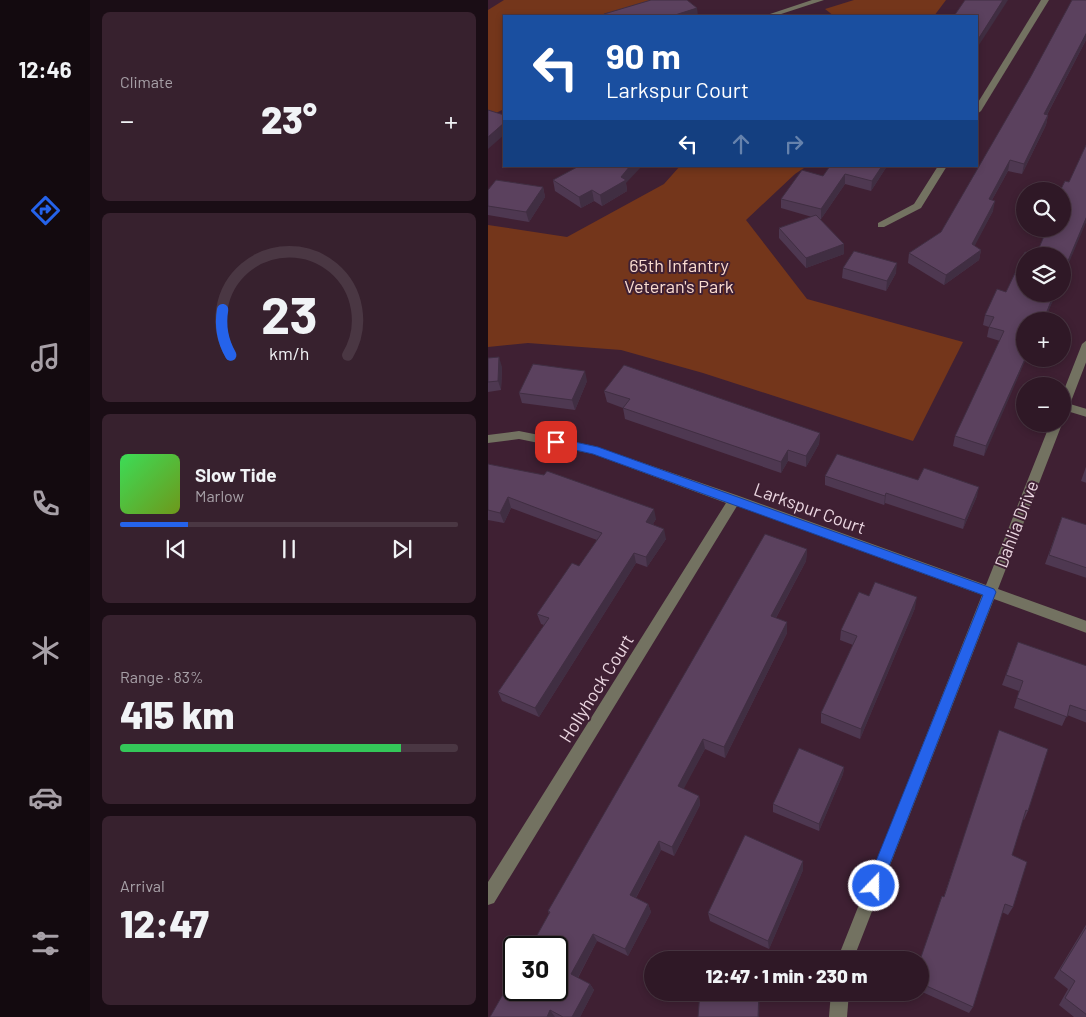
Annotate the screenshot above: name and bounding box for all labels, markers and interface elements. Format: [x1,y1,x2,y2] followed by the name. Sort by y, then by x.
[606,34,681,76] text: 90 m
[523,35,588,100] icon: left
[18,56,72,82] text: 12:46
[120,72,173,91] text: Climate
[606,76,749,102] text: Larkspur Court
[261,96,317,142] text: 23°
[120,103,134,137] text: −
[444,103,458,137] text: +
[674,130,702,158] icon: left
[727,130,755,158] icon: ahead
[780,130,808,158] icon: right
[1016,182,1071,432] map controls
[1016,182,1071,237] button: search
[28,193,63,228] icon: directions
[1016,247,1071,302] button: layers
[624,254,734,297] park label: 65th Infantry Veteran's Park
[261,282,317,344] text: 23
[1016,312,1071,367] button: +
[28,340,63,375] icon: music
[269,342,309,364] text: km/h
[1016,377,1071,432] button: −
[535,421,577,463] pin
[542,428,570,456] icon: arrive
[195,463,277,486] text: Slow Tide
[989,477,1043,571] street label: Dahlia Drive
[751,478,869,538] street label: Larkspur Court
[28,486,63,521] icon: phone
[195,486,244,505] text: Marlow
[162,535,190,563] icon: previous
[275,535,303,563] icon: pause
[388,535,416,563] icon: next
[554,630,638,746] street label: Hollyhock Court
[28,633,63,668] icon: climate
[120,667,204,686] text: Range · 83%
[120,691,235,737] text: 415 km
[28,780,63,815] icon: car
[847,859,899,911] position arrow
[120,876,165,895] text: Arrival
[120,900,209,946] text: 12:47
[28,926,63,961] icon: filters
[503,936,568,1001] speed limit sign: 30
[705,964,868,987] text: 12:47 · 1 min · 230 m

